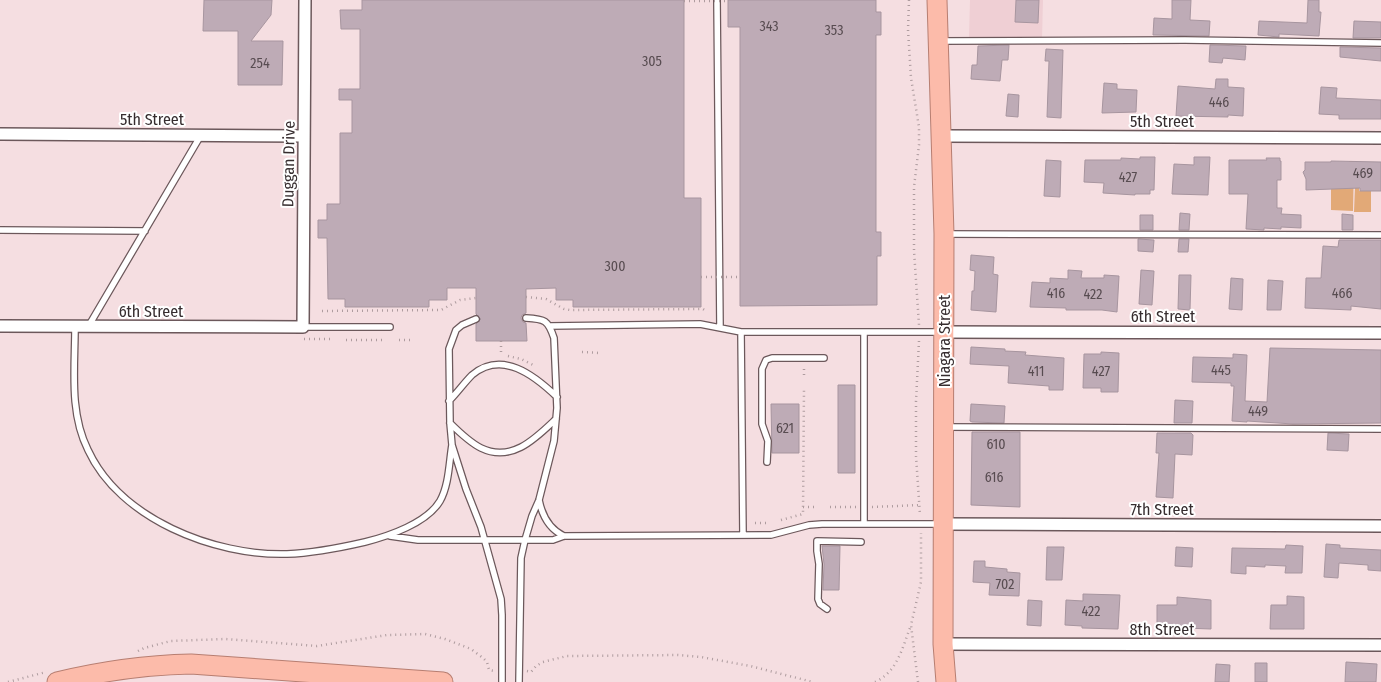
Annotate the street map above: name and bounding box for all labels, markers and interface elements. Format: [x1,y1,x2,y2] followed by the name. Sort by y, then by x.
[759,18,779,35] house number: 343
[825,22,843,39] house number: 353
[642,53,662,70] house number: 305
[250,55,270,72] house number: 254
[1209,94,1229,111] house number: 446
[120,110,185,129] street label: 5th Street
[1130,112,1195,131] street label: 5th Street
[278,121,299,207] street label: Duggan Drive
[1353,165,1373,182] house number: 469
[1119,169,1137,186] house number: 427
[605,258,625,275] house number: 300
[1047,285,1065,302] house number: 416
[1332,285,1352,302] house number: 466
[1084,286,1102,303] house number: 422
[935,294,954,387] street label: Niagara Street
[119,302,184,321] street label: 6th Street
[1131,307,1196,326] street label: 6th Street
[1211,362,1231,379] house number: 445
[1028,363,1044,380] house number: 411
[1092,363,1110,380] house number: 427
[1248,403,1268,420] house number: 449
[776,420,794,437] house number: 621
[986,436,1006,453] house number: 610
[985,469,1003,486] house number: 616
[1130,500,1194,519] street label: 7th Street
[996,576,1014,593] house number: 702
[1082,603,1100,620] house number: 422
[1130,620,1195,639] street label: 8th Street

